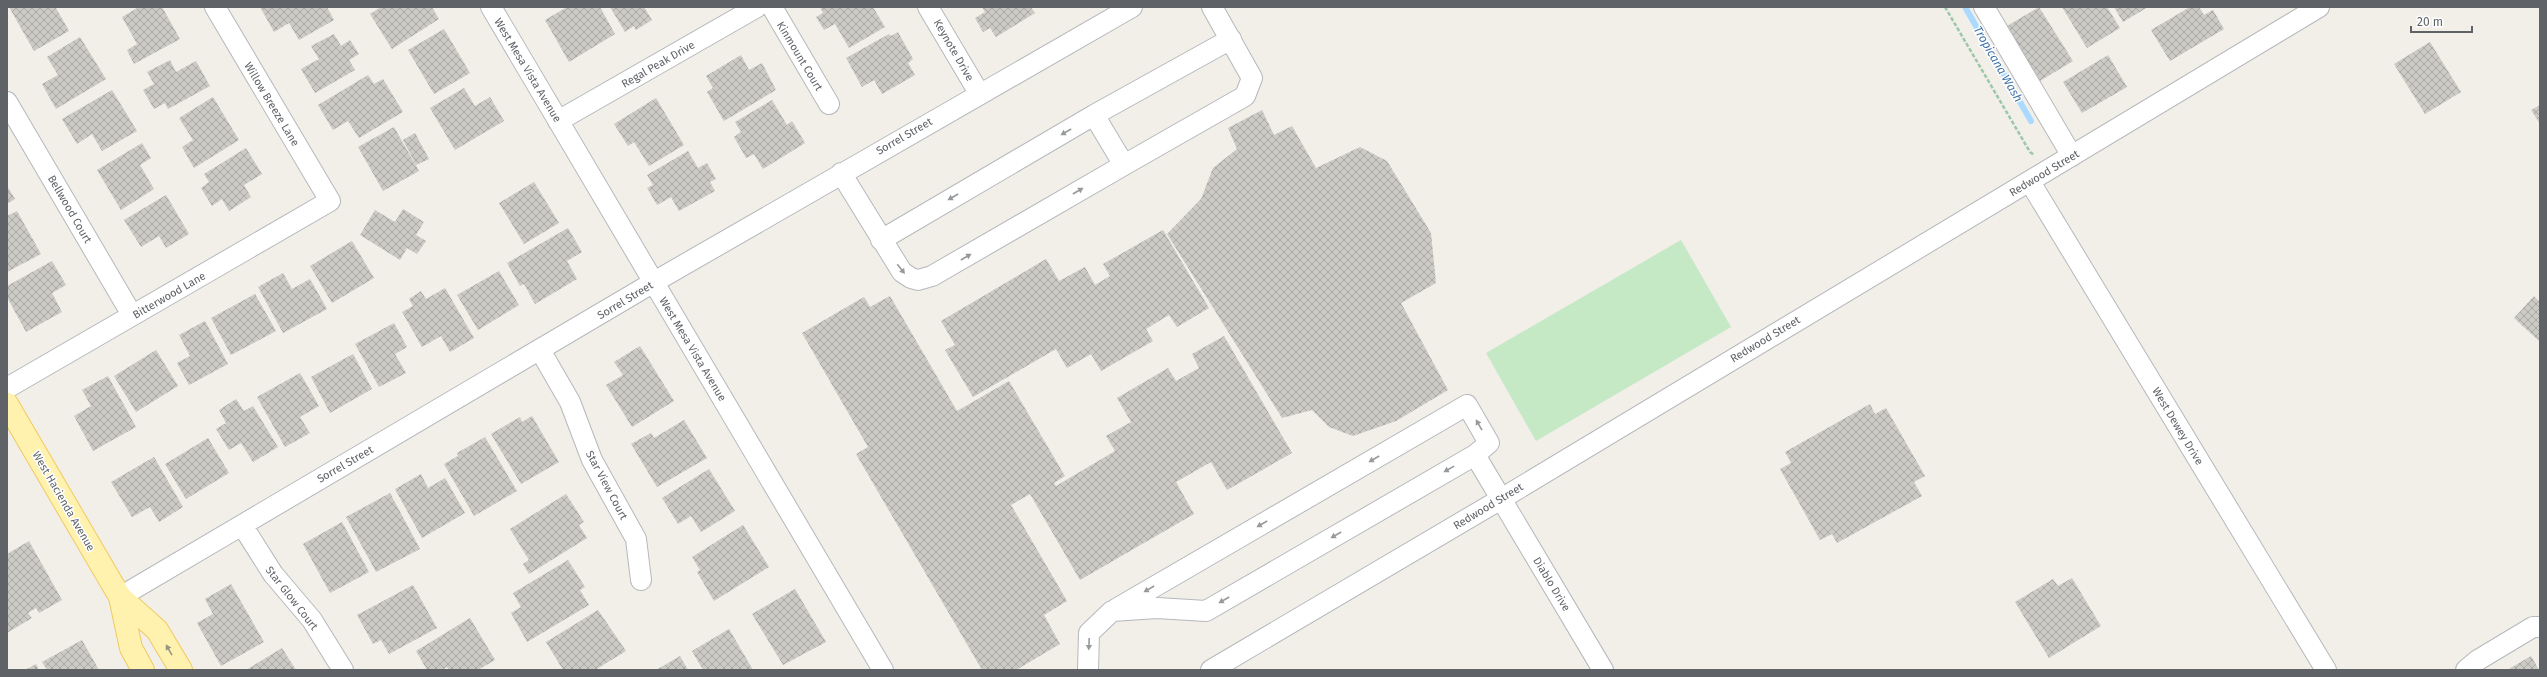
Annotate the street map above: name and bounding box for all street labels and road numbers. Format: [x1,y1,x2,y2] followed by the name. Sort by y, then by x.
[491,16,564,125] street label: West Mesa Vista Avenue
[931,17,976,83] street label: Keynote Drive
[774,19,825,93] street label: Kinmount Court
[619,38,697,91] street label: Regal Peak Drive
[241,60,302,149] street label: Willow Breeze Lane
[874,115,935,158] street label: Sorrel Street
[2007,147,2082,199] street label: Redwood Street
[45,173,94,246] street label: Bellwood Court
[131,269,208,322] street label: Bitterwood Lane
[595,279,655,322] street label: Sorrel Street
[656,295,729,404] street label: West Mesa Vista Avenue
[1728,313,1803,365] street label: Redwood Street
[2149,385,2206,467] street label: West Dewey Drive
[315,443,376,486] street label: Sorrel Street
[30,449,98,554] street label: West Hacienda Avenue
[583,449,630,522] street label: Star View Court
[1451,480,1526,532] street label: Redwood Street
[1530,555,1573,614] street label: Diablo Drive
[263,564,321,633] street label: Star Glow Court

